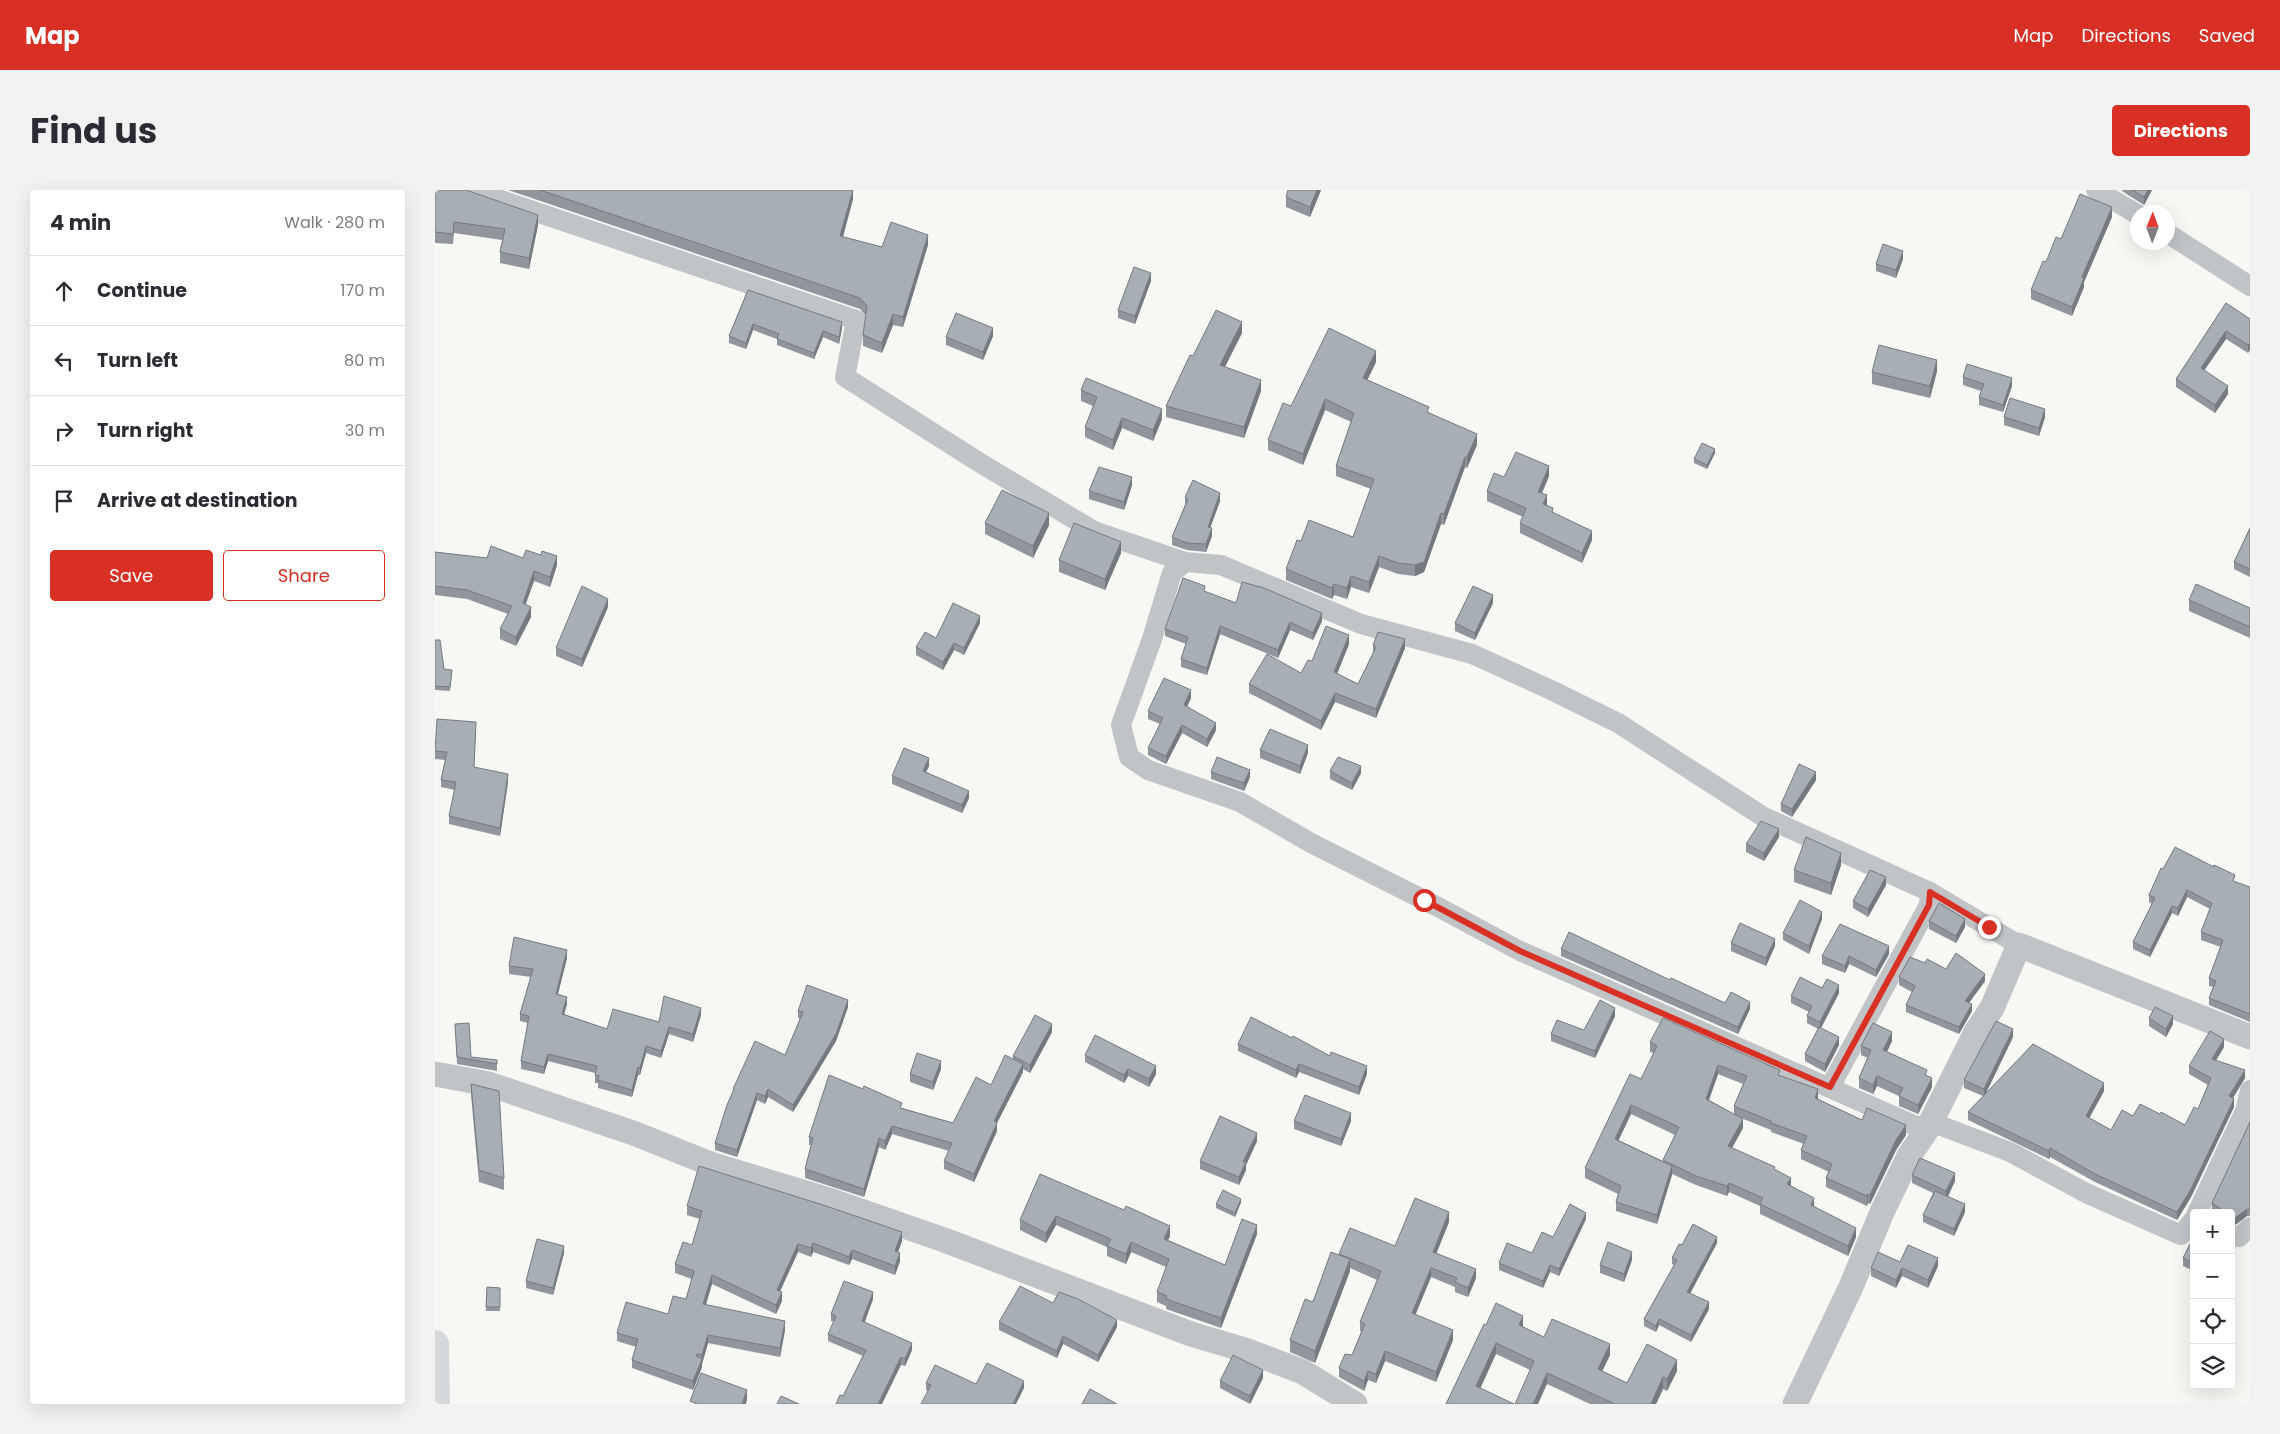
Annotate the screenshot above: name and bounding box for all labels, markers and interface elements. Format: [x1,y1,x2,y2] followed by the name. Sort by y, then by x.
[25,19,80,52] text: Map
[2014,23,2053,48] text: Map
[2081,23,2171,48] text: Directions
[2199,23,2255,48] text: Saved
[2112,105,2250,156] button: Directions
[30,106,157,155] text: Find us
[2130,205,2175,250] north arrow
[50,208,111,237] text: 4 min
[284,211,385,234] text: Walk · 280 m
[50,277,78,305] icon: ahead
[97,277,187,304] text: Continue
[340,279,385,302] text: 170 m
[50,347,78,375] icon: left
[97,347,178,374] text: Turn left
[344,349,385,372] text: 80 m
[50,417,78,445] icon: right
[97,417,193,444] text: Turn right
[345,419,385,442] text: 30 m
[50,487,78,515] icon: arrive
[97,487,298,514] text: Arrive at destination
[50,550,213,601] button: Save
[223,550,385,601] button: Share
[1413,889,1436,912] route start
[1978,916,2001,939] route end
[2190,1209,2235,1389] map controls
[2190,1209,2235,1254] button: +
[2190,1254,2235,1299] button: −
[2190,1299,2235,1344] button: locate
[2190,1344,2235,1389] button: layers

